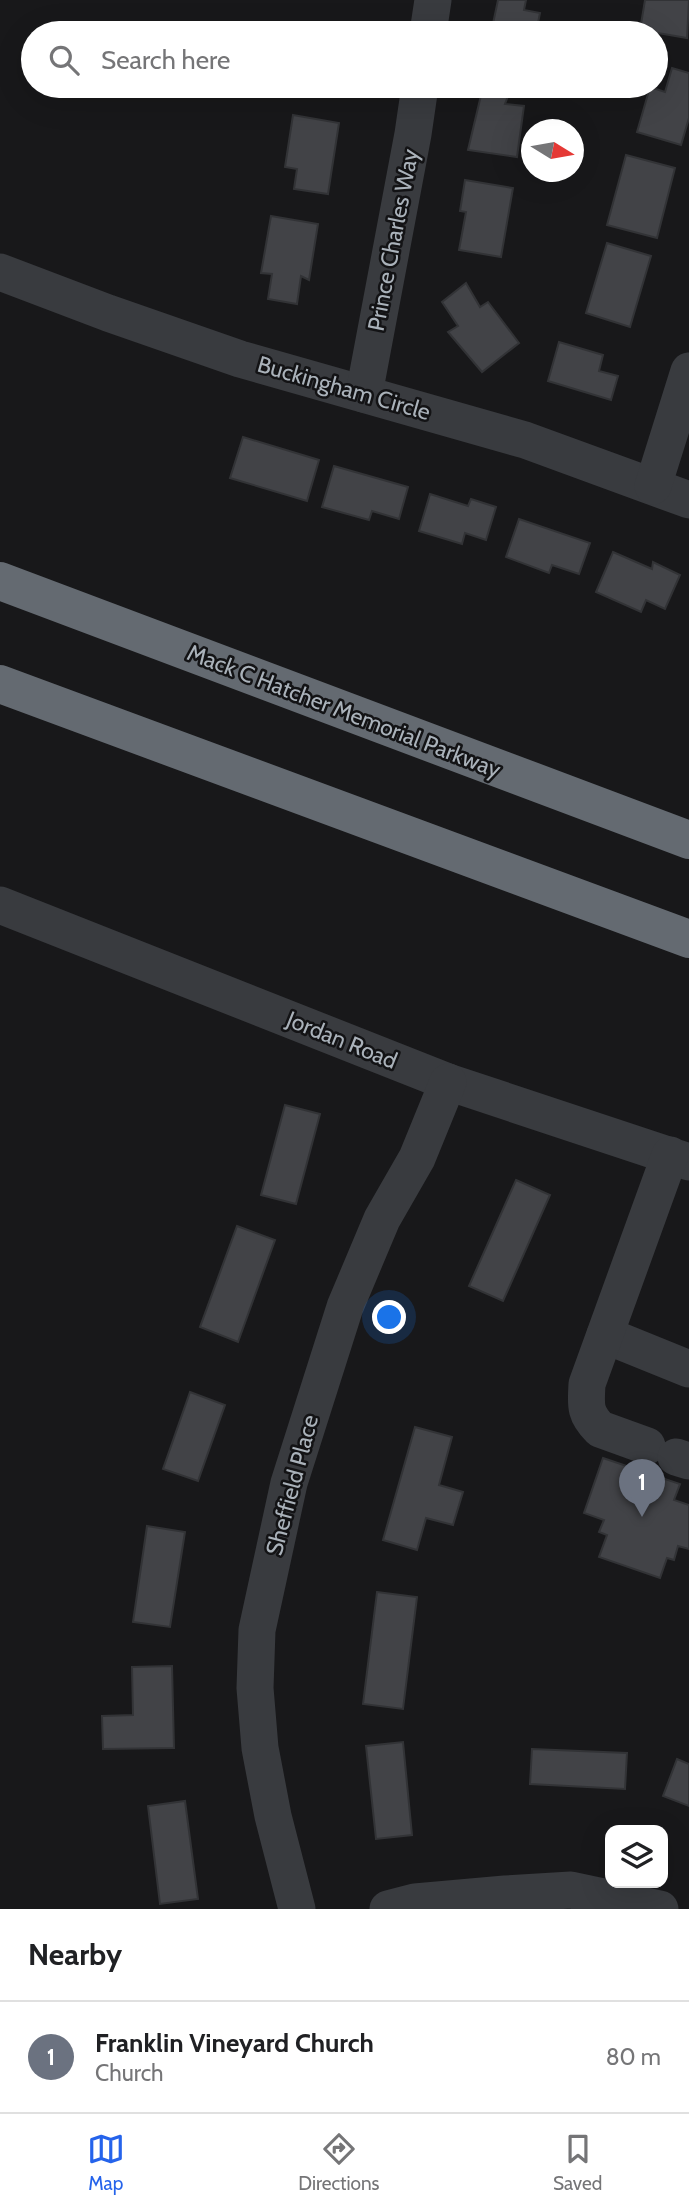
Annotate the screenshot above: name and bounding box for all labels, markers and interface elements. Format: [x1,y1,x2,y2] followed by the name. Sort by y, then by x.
[21,21,668,98] search box
[45,41,83,79] icon: search
[101,44,230,76] text: Search here
[521,119,584,182] north arrow
[362,146,424,333] street label: Prince Charles Way
[254,350,434,426] street label: Buckingham Circle
[183,638,505,784] street label: Mack C Hatcher Memorial Parkway
[282,1005,401,1075] street label: Jordan Road
[372,1300,406,1334] your location
[260,1412,324,1558] street label: Sheffield Place
[619,1459,665,1517] pin: 1
[605,1825,668,1888] map controls
[605,1825,668,1888] button: layers
[28,1936,122,1973] text: Nearby
[95,2027,374,2059] text: Franklin Vineyard Church
[47,2043,55,2071] text: 1
[606,2043,661,2071] text: 80 m
[95,2059,164,2087] text: Church
[87,2130,125,2195] tab: Map
[298,2130,379,2195] tab: Directions
[553,2130,602,2195] tab: Saved

